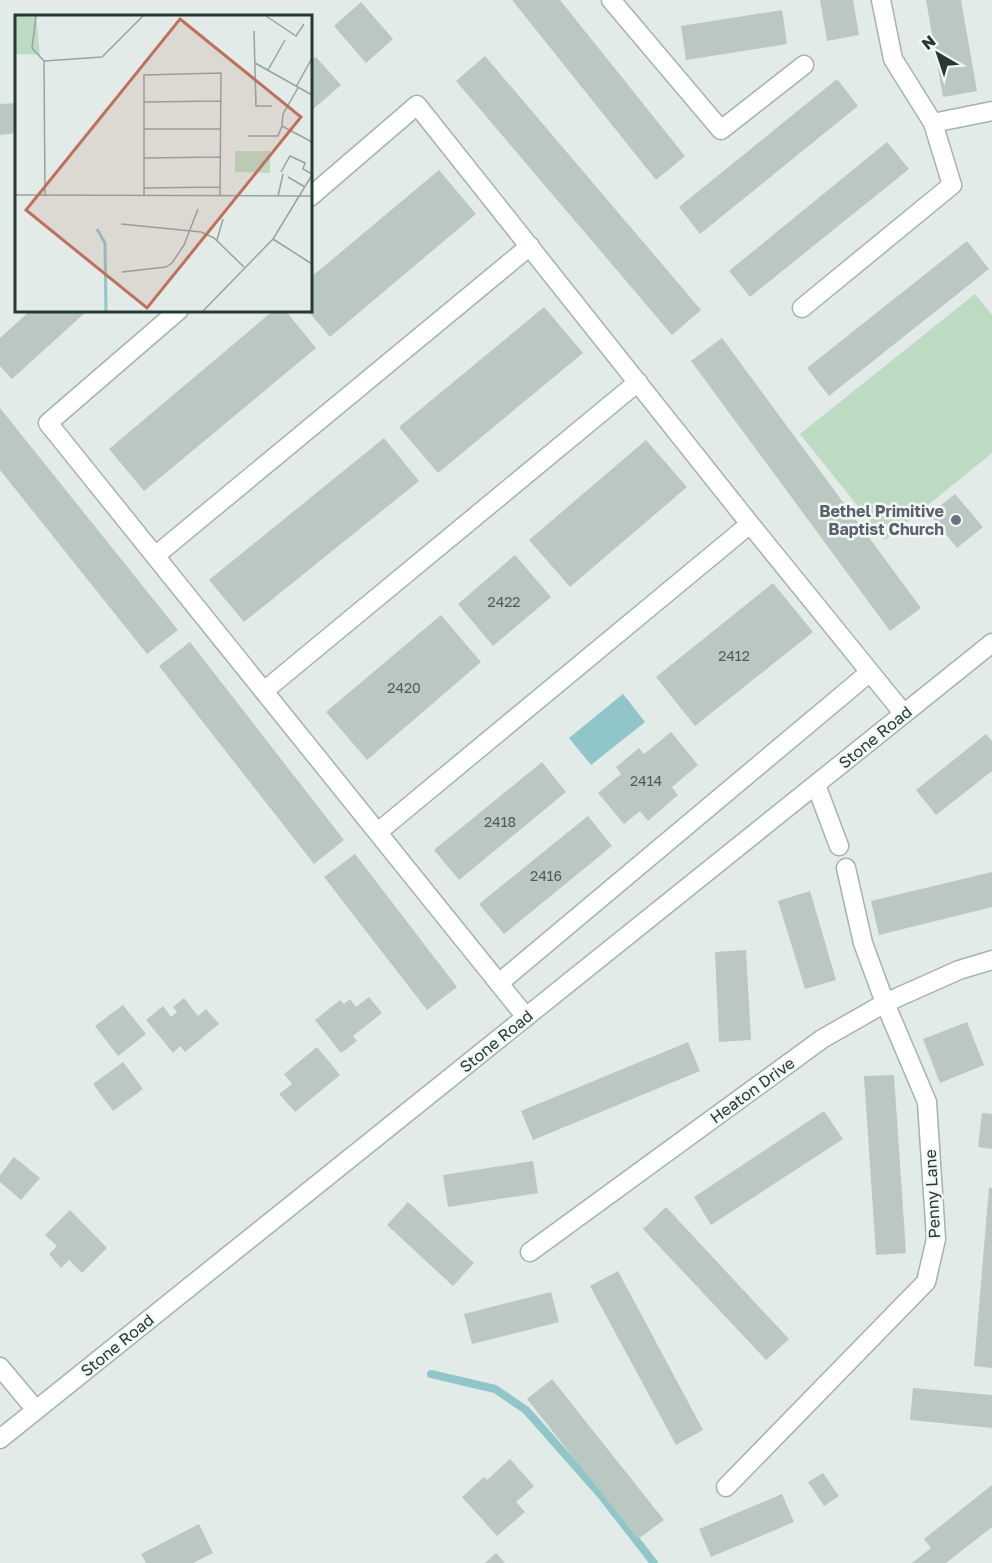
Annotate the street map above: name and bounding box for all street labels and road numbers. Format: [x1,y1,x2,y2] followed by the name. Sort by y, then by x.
[834,701,916,773] street label: Stone Road
[455,1005,537,1077] street label: Stone Road
[706,1053,798,1127] street label: Heaton Drive
[920,1149,944,1239] street label: Penny Lane
[76,1309,158,1381] street label: Stone Road

